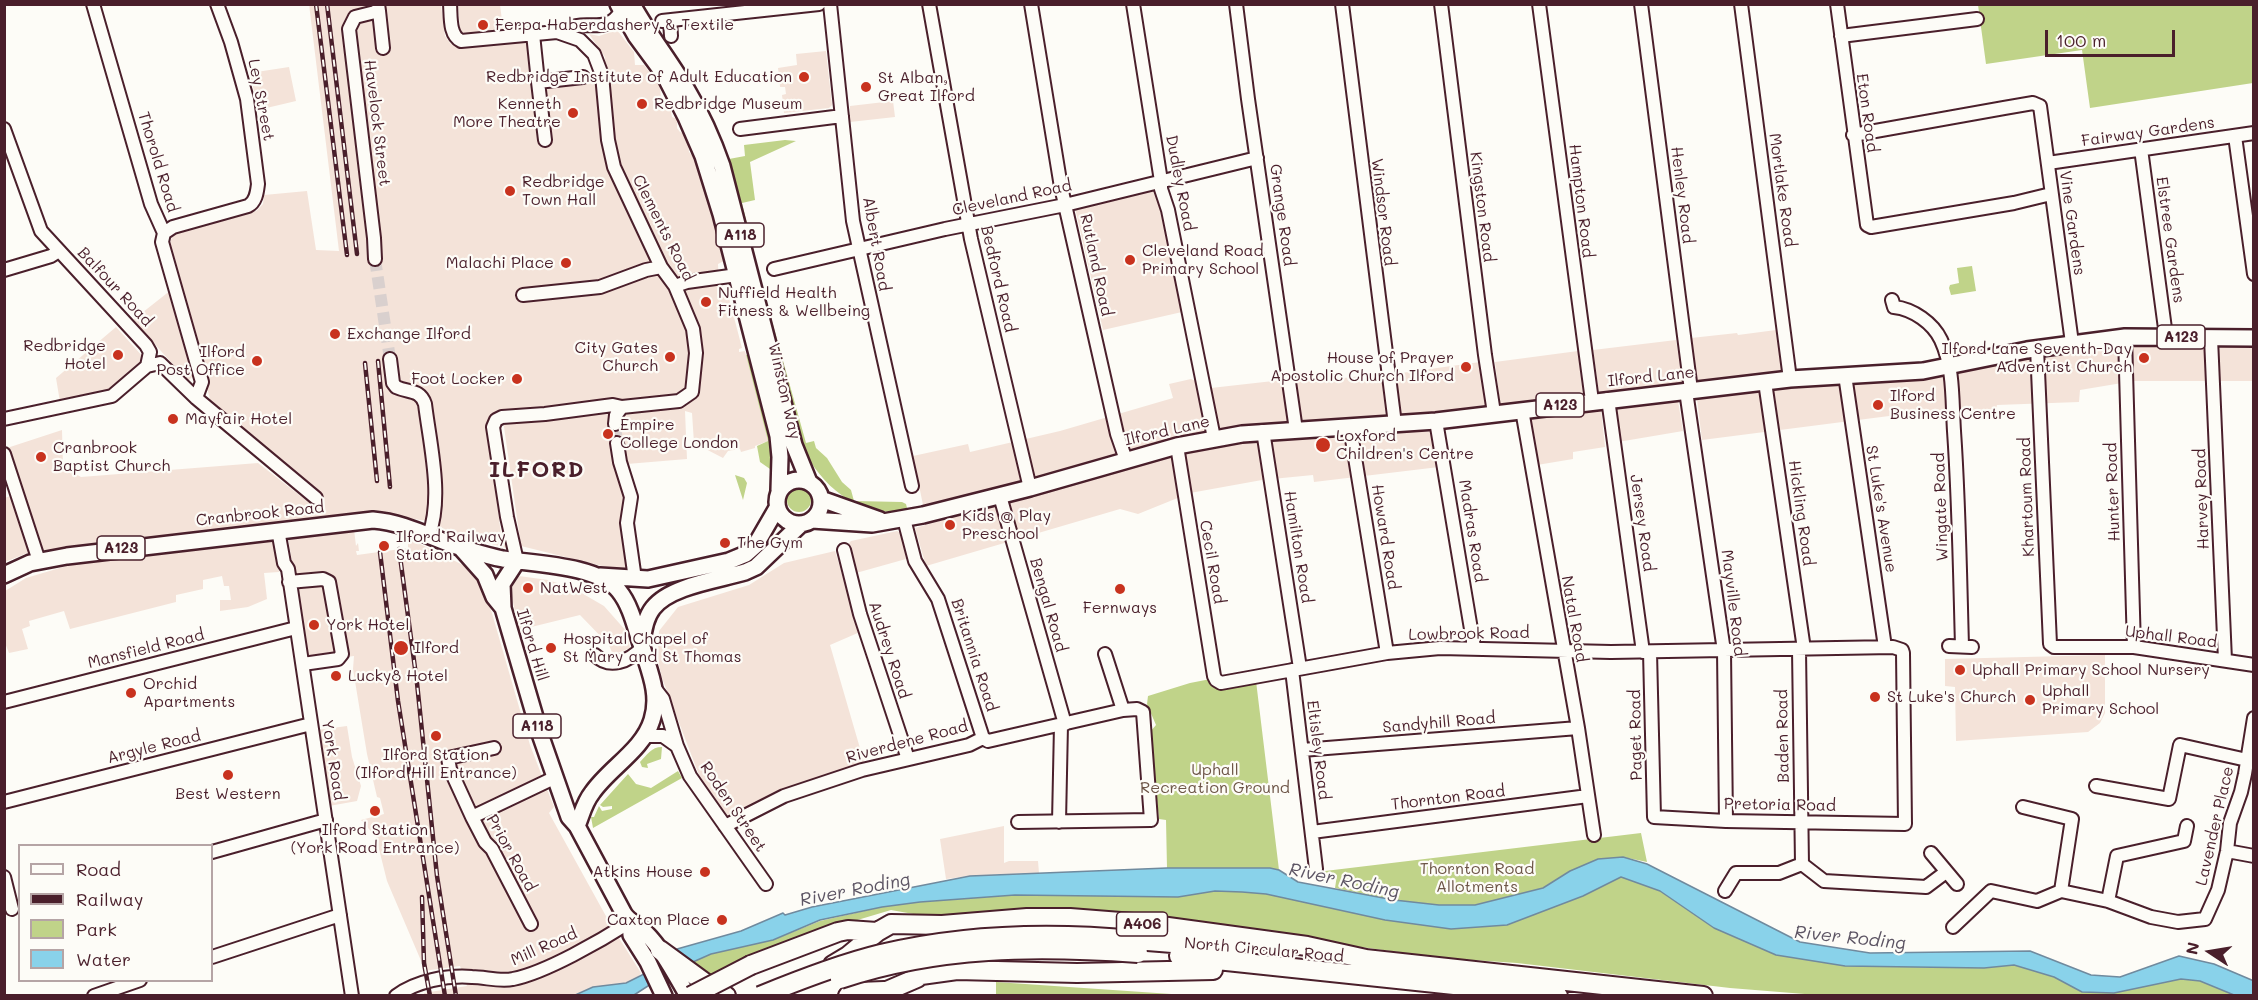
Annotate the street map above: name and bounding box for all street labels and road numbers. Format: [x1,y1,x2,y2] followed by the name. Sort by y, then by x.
[244,58,278,142] street label: Ley Street
[360,59,394,187] street label: Havelock Street
[1852,72,1882,154] street label: Eton Road
[134,109,182,215] street label: Thorold Road
[2080,113,2216,151] street label: Fairway Gardens
[1765,132,1799,248] street label: Mortlake Road
[1161,133,1199,233] street label: Dudley Road
[1565,143,1597,259] street label: Hampton Road
[1667,145,1697,245] street label: Henley Road
[1466,151,1498,263] street label: Kingston Road
[1367,157,1399,267] street label: Windsor Road
[1265,163,1299,267] street label: Grange Road
[2055,169,2089,277] street label: Vine Gardens
[628,172,698,284] street label: Clements Road
[950,176,1074,220] street label: Cleveland Road
[2152,176,2188,304] street label: Elstree Gardens
[858,195,894,293] street label: Albert Road
[1076,212,1116,318] street label: Rutland Road
[716,223,764,247] road number: A118
[976,224,1020,334] street label: Bedford Road
[73,243,157,331] street label: Balfour Road
[2157,325,2205,349] road number: A123
[764,341,804,441] street label: Winston Way
[1607,363,1695,391] street label: Ilford Lane
[1536,393,1584,417] road number: A123
[1122,412,1212,450] street label: Ilford Lane
[2015,437,2039,557] street label: Khartoum Road
[2102,442,2124,542] street label: Hunter Road
[1861,444,1901,574] street label: St Luke's Avenue
[2191,448,2213,550] street label: Harvey Road
[1930,452,1952,562] street label: Wingate Road
[1784,459,1818,567] street label: Hickling Road
[1626,473,1658,573] street label: Jersey Road
[1454,478,1490,584] street label: Madras Road
[1367,483,1403,591] street label: Howard Road
[1280,489,1316,605] street label: Hamilton Road
[195,498,325,530] street label: Cranbrook Road
[1195,519,1229,605] street label: Cecil Road
[97,536,145,560] road number: A123
[1717,549,1749,657] street label: Mayville Road
[1025,556,1071,654] street label: Bengal Road
[1557,574,1591,664] street label: Natal Road
[947,596,1001,714] street label: Britannia Road
[864,599,914,701] street label: Audrey Road
[512,607,552,683] street label: Ilford Hill
[2124,622,2218,652] street label: Uphall Road
[1408,623,1530,645] street label: Lowbrook Road
[86,625,206,673] street label: Mansfield Road
[1626,689,1646,781] street label: Paget Road
[1773,689,1793,783] street label: Baden Road
[1302,699,1334,801] street label: Eltisley Road
[1382,709,1496,737] street label: Sandyhill Road
[513,714,561,738] road number: A118
[844,717,970,767] street label: Riverdene Road
[317,718,349,802] street label: York Road
[105,726,203,768] street label: Argyle Road
[696,758,770,856] street label: Roden Street
[2192,764,2238,888] street label: Lavender Place
[1390,781,1506,815] street label: Thornton Road
[1724,794,1836,816] street label: Pretoria Road
[482,811,540,895] street label: Prior Road
[1116,912,1168,936] road number: A406
[508,924,580,970] street label: Mill Road
[1183,933,1345,967] street label: North Circular Road

